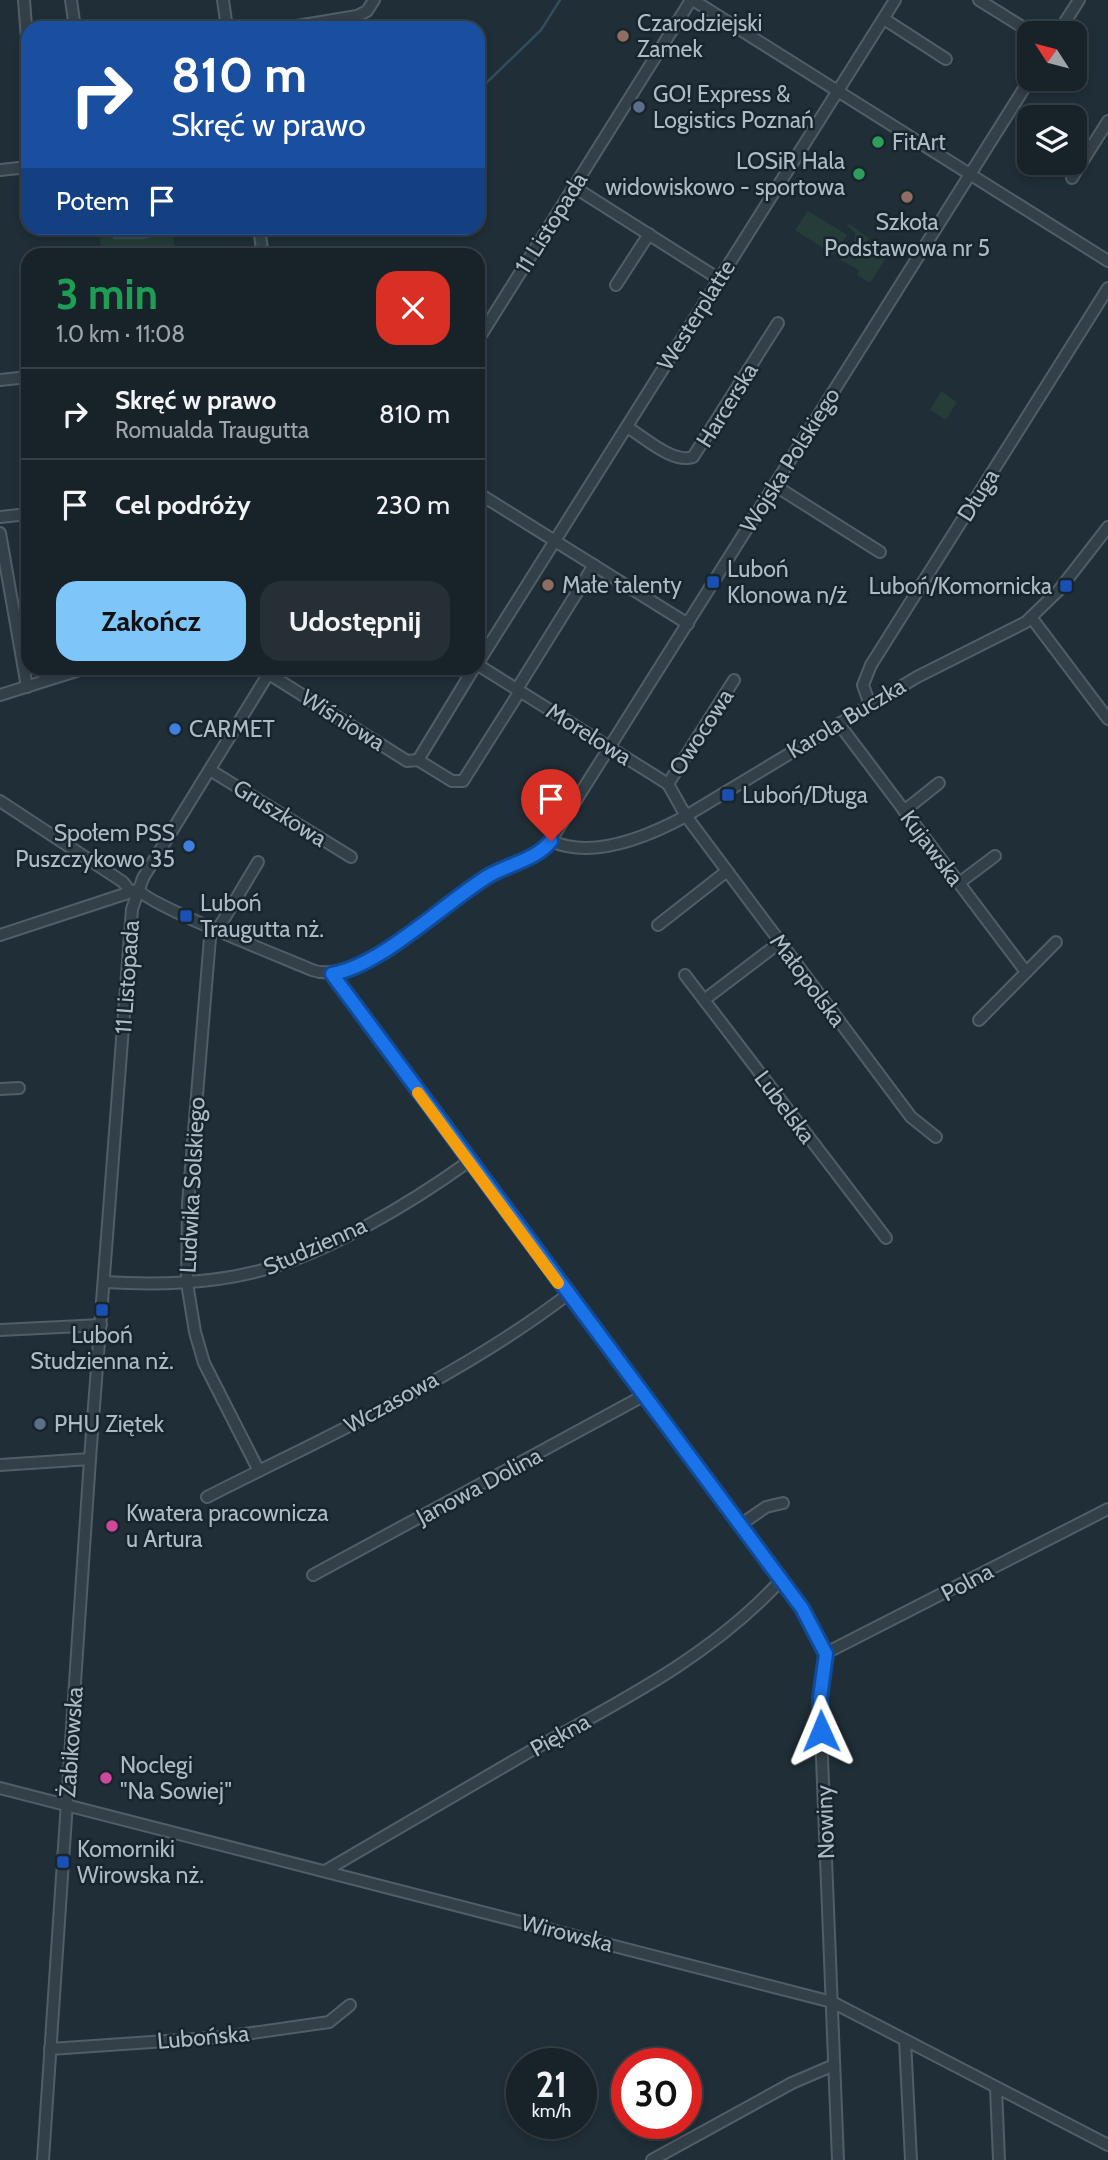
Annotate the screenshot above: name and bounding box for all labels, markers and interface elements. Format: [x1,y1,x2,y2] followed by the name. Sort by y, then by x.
[637,9,763,63] place label: Czarodziejski Zamek
[1017,21,1087,91] north arrow
[1017,21,1087,175] map controls
[615,28,631,44] marker: Czarodziejski Zamek
[171,45,307,104] text: 810 m
[56,49,147,140] icon: right
[653,80,814,134] place label: GO! Express & Logistics Poznań
[631,99,647,115] marker: GO! Express & Logistics Poznań
[171,105,366,144] text: Skręć w prawo
[1017,105,1087,175] button: layers
[892,128,946,156] place label: FitArt
[870,134,886,150] marker: FitArt
[605,147,845,201] place label: LOSiR Hala widowiskowo - sportowa
[851,166,867,182] marker: LOSiR Hala widowiskowo - sportowa
[509,167,593,279] street label: 11 Listopada
[143,182,181,220] icon: arrive
[56,185,129,217] text: Potem
[899,189,915,205] marker: Szkoła Podstawowa nr 5
[824,208,990,262] place label: Szkoła Podstawowa nr 5
[651,254,741,375] street label: Westerplatte
[56,268,158,320] text: 3 min
[376,271,450,345] button: close
[56,320,185,348] text: 1.0 km · 11:08
[690,358,764,452] street label: Harcerska
[734,382,846,538] street label: Wojska Polskiego
[115,384,276,416] text: Skręć w prawo
[56,395,94,433] icon: right
[379,398,450,430] text: 810 m
[115,416,309,444] text: Romualda Traugutta
[951,464,1005,526] street label: Długa
[56,486,94,524] icon: arrive
[115,489,251,521] text: Cel podróży
[376,489,450,521] text: 230 m
[727,555,847,609] place label: Luboń Klonowa n/ż
[562,571,682,599] place label: Małe talenty
[869,572,1052,600] place label: Luboń/Komornicka
[705,574,721,590] marker: Luboń Klonowa n/ż
[540,577,556,593] marker: Małe talenty
[1058,578,1074,594] marker: Luboń/Komornicka
[56,581,246,661] button: Zakończ
[260,581,450,661] button: Udostępnij
[782,672,910,764] street label: Karola Buczka
[296,683,390,757] street label: Wiśniowa
[663,684,739,780] street label: Owocowa
[541,697,637,771] street label: Morelowa
[189,715,275,743] place label: CARMET
[167,721,183,737] marker: CARMET
[521,769,581,841] pin
[228,773,332,853] street label: Gruszkowa
[532,780,570,818] icon: arrive
[742,781,868,809] place label: Luboń/Długa
[720,787,736,803] marker: Luboń/Długa
[894,805,970,891] street label: Kujawska
[15,819,175,873] place label: Społem PSS Puszczykowo 35
[181,838,197,854] marker: Społem PSS Puszczykowo 35
[200,889,324,943] place label: Luboń Traugutta nż.
[178,908,194,924] marker: Luboń Traugutta nż.
[109,919,145,1035] street label: 11 Listopada
[764,928,852,1032] street label: Małopolska
[749,1065,821,1149] street label: Lubelska
[173,1096,211,1274] street label: Ludwika Solskiego
[259,1211,371,1281] street label: Studzienna
[94,1302,110,1318] marker: Luboń Studzienna nż.
[30,1321,174,1375] place label: Luboń Studzienna nż.
[339,1365,443,1439] street label: Wczasowa
[54,1410,165,1438] place label: PHU Ziętek
[32,1416,48,1432] marker: PHU Ziętek
[410,1441,547,1531] street label: Janowa Dolina
[126,1499,329,1553] place label: Kwatera pracownicza u Artura
[104,1518,120,1534] marker: Kwatera pracownicza u Artura
[936,1557,998,1607] street label: Polna
[53,1686,89,1798] street label: Żabikowska
[784,1694,858,1768] position arrow
[525,1707,595,1763] street label: Piękna
[120,1751,232,1805] place label: Noclegi "Na Sowiej"
[98,1770,114,1786] marker: Noclegi "Na Sowiej"
[810,1784,840,1860] street label: Nowiny
[77,1835,204,1889] place label: Komorniki Wirowska nż.
[55,1854,71,1870] marker: Komorniki Wirowska nż.
[518,1908,616,1958] street label: Wirowska
[156,2019,250,2055] street label: Lubońska
[611,2048,702,2139] speed limit sign: 30
[536,2063,567,2106] text: 21
[532,2100,571,2122] text: km/h

